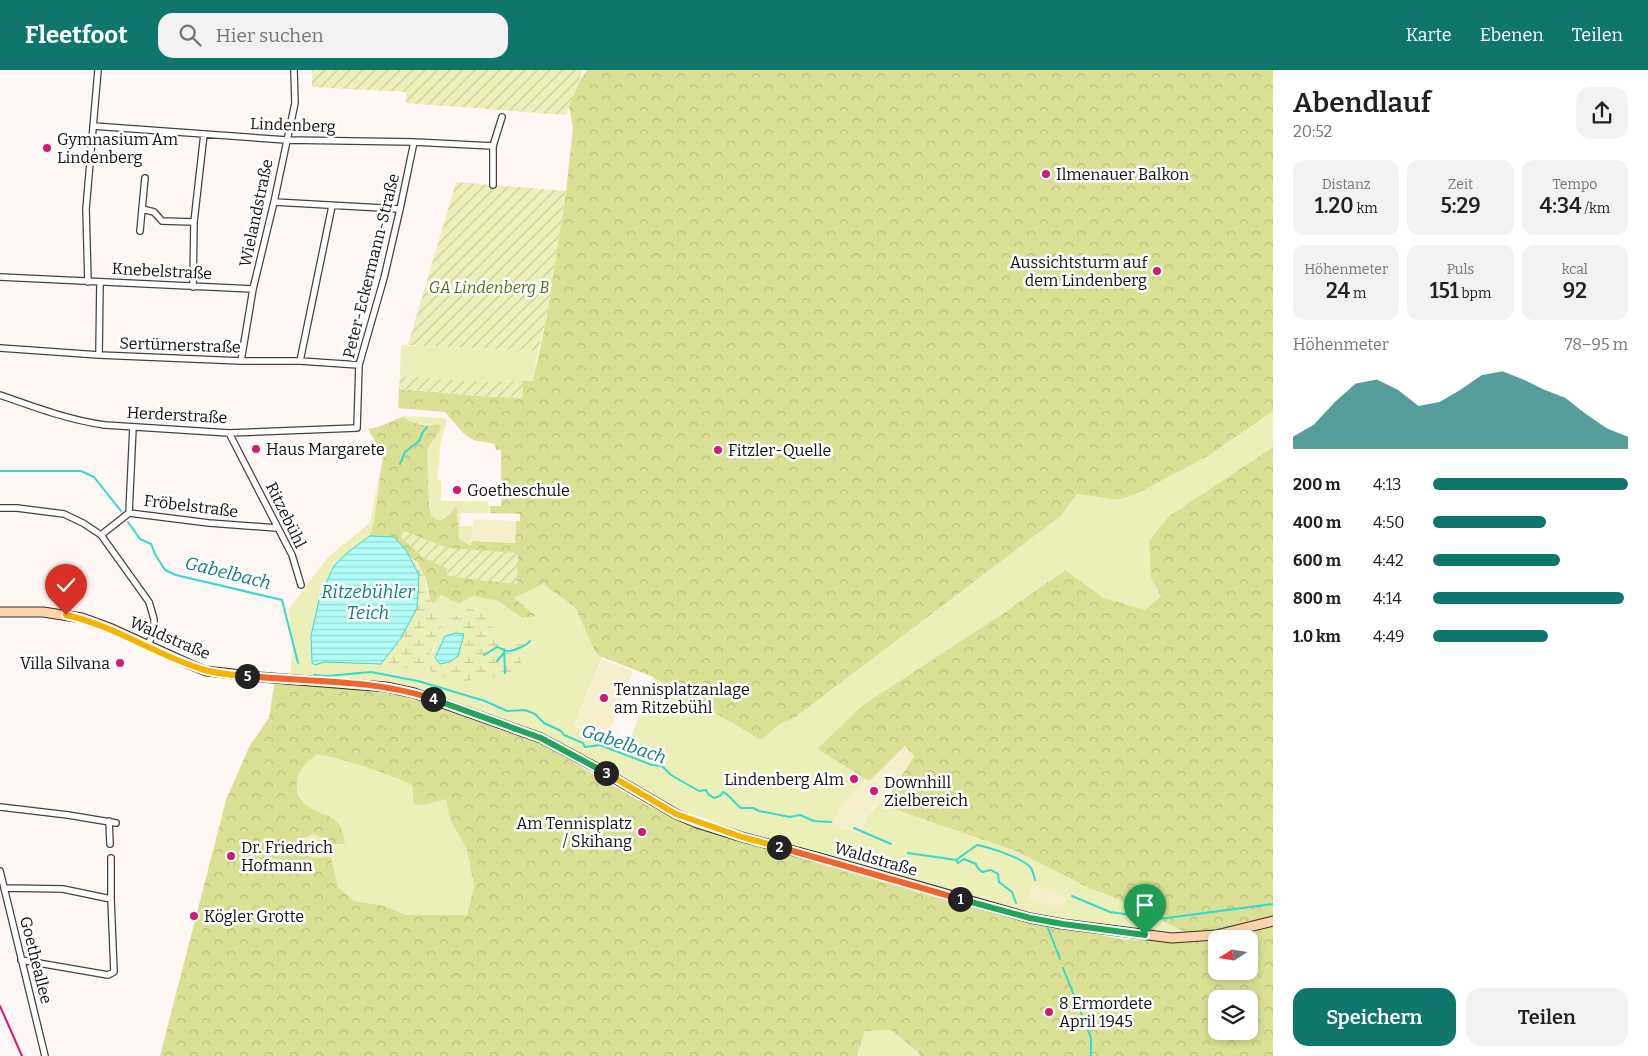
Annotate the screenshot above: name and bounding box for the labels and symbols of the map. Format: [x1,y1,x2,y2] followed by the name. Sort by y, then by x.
[250,114,336,136] street label: Lindenberg
[57,130,178,167] place label: Gymnasium Am Lindenberg
[41,142,53,154] marker: Gymnasium Am Lindenberg
[235,157,277,269] street label: Wielandstraße
[1056,165,1189,184] place label: Ilmenauer Balkon
[1040,168,1052,180] marker: Ilmenauer Balkon
[339,172,403,360] street label: Peter-Eckermann-Straße
[1010,253,1148,290] place label: Aussichtsturm auf dem Lindenberg
[111,259,213,283] street label: Knebelstraße
[1151,265,1163,277] marker: Aussichtsturm auf dem Lindenberg
[429,278,549,297] park label: GA Lindenberg B
[119,333,241,357] street label: Sertürnerstraße
[126,403,228,427] street label: Herderstraße
[266,440,385,459] place label: Haus Margarete
[728,441,831,460] place label: Fitzler-Quelle
[250,443,262,455] marker: Haus Margarete
[712,444,724,456] marker: Fitzler-Quelle
[262,479,310,551] street label: Ritzebühl
[467,481,570,500] place label: Goetheschule
[451,484,463,496] marker: Goetheschule
[143,491,239,521] street label: Fröbelstraße
[183,552,273,594] water label: Gabelbach
[45,564,87,615] pin
[321,581,415,624] water label: Ritzebühler Teich
[127,613,213,663] street label: Waldstraße
[20,654,110,673] place label: Villa Silvana
[114,657,126,669] marker: Villa Silvana
[234,664,260,688] pin: 5
[614,680,750,717] place label: Tennisplatzanlage am Ritzebühl
[420,686,446,712] pin: 4
[598,692,610,704] marker: Tennisplatzanlage am Ritzebühl
[579,719,669,769] water label: Gabelbach
[594,760,618,786] pin: 3
[724,770,844,789] place label: Lindenberg Alm
[848,773,860,785] marker: Lindenberg Alm
[884,773,968,810] place label: Downhill Zielbereich
[868,785,880,797] marker: Downhill Zielbereich
[516,814,632,851] place label: Am Tennisplatz / Skihang
[636,826,648,838] marker: Am Tennisplatz / Skihang
[766,834,792,860] pin: 2
[241,838,333,875] place label: Dr. Friedrich Hofmann
[832,838,920,880] street label: Waldstraße
[225,850,237,862] marker: Dr. Friedrich Hofmann
[1124,884,1166,935] pin
[948,886,972,912] pin: 1
[204,907,304,926] place label: Kögler Grotte
[188,910,200,922] marker: Kögler Grotte
[16,914,56,1006] street label: Goetheallee
[1208,930,1258,980] north arrow
[1059,994,1152,1031] place label: 8 Ermordete April 1945
[1043,1006,1055,1018] marker: 8 Ermordete April 1945

